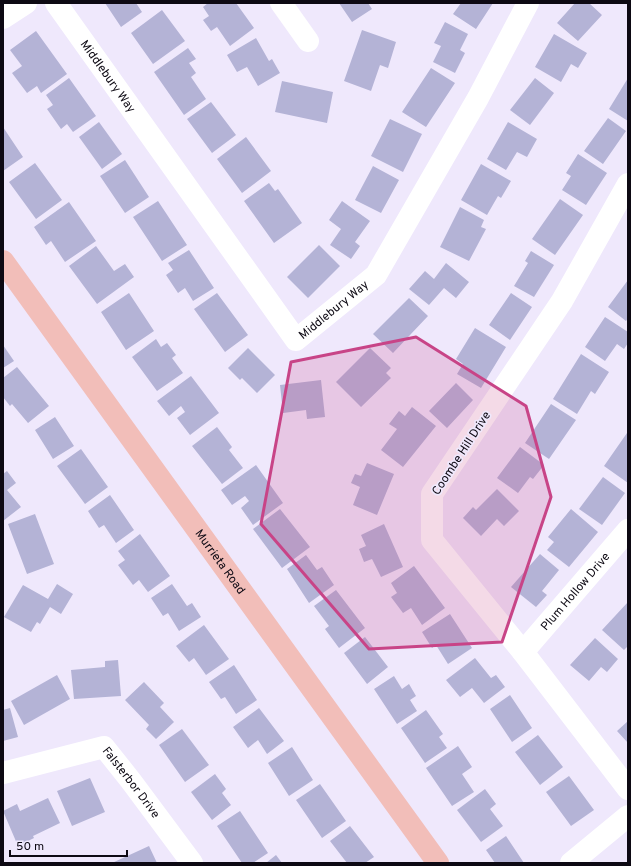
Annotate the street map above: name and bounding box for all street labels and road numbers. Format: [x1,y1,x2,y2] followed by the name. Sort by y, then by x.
[76,37,139,116] street label: Middlebury Way
[296,277,372,344] street label: Middlebury Way
[429,409,495,498] street label: Coombe Hill Drive
[191,527,248,598] street label: Murrieta Road
[538,549,614,635] street label: Plum Hollow Drive
[98,744,163,822] street label: Falsterbor Drive

